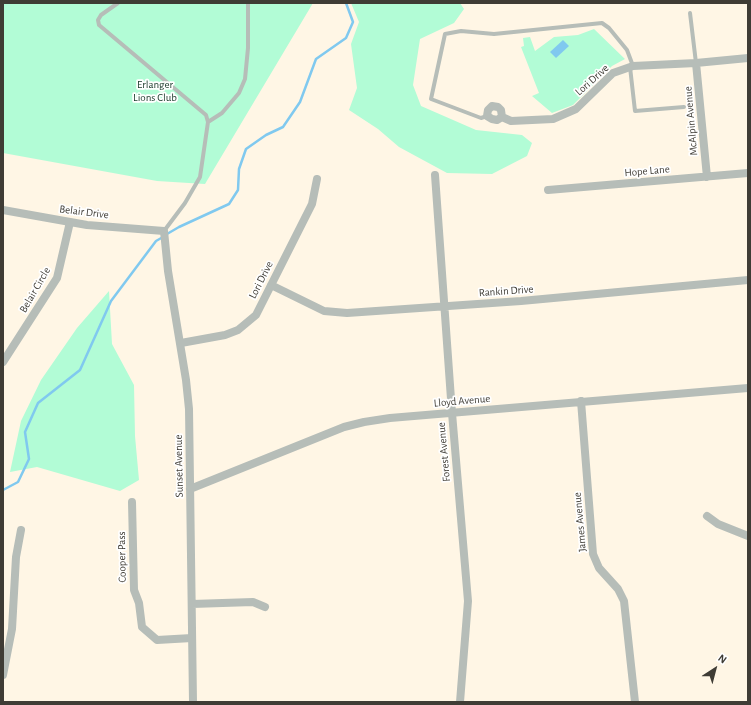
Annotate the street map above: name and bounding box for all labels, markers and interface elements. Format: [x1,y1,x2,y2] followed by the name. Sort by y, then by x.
[572,62,612,98] street label: Lori Drive
[133,78,177,104] park label: Erlanger Lions Club
[681,86,701,156] street label: McAlpin Avenue
[624,162,670,180] street label: Hope Lane
[59,202,109,222] street label: Belair Drive
[246,259,276,301] street label: Lori Drive
[17,265,53,315] street label: Belair Circle
[478,283,534,299] street label: Rankin Drive
[433,392,491,410] street label: Lloyd Avenue
[435,422,453,482] street label: Forest Avenue
[172,434,186,498] street label: Sunset Avenue
[571,492,589,552] street label: James Avenue
[115,531,129,583] street label: Cooper Pass
[695,649,735,689] north arrow
[716,652,729,666] text: N

